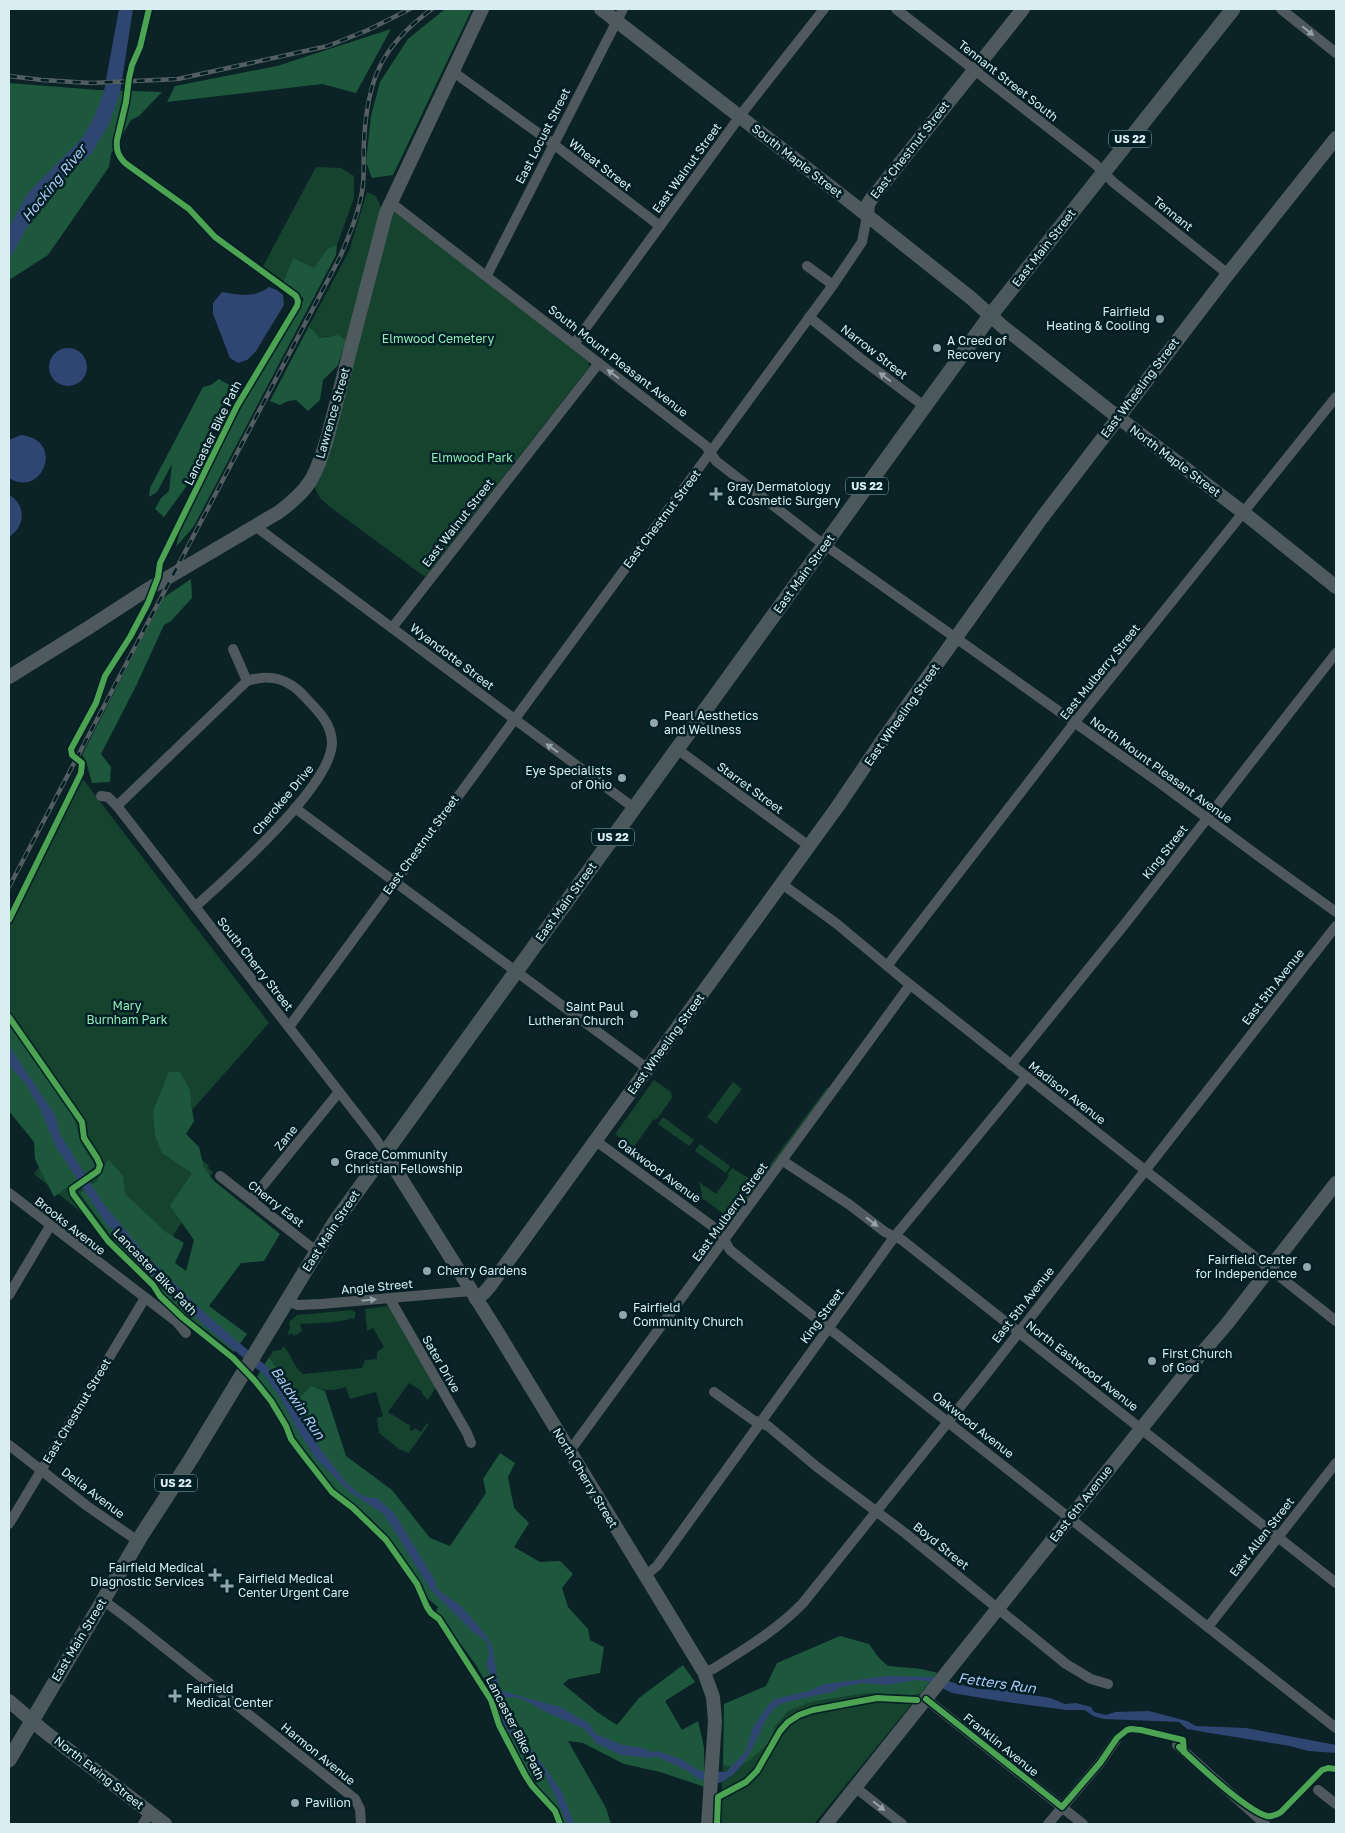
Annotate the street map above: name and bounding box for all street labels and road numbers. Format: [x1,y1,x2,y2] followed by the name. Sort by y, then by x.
[955,37,1061,124] street label: Tennant Street South
[512,85,573,186] street label: East Locust Street
[867,98,953,201] street label: East Chestnut Street
[649,120,724,216] street label: East Walnut Street
[749,121,846,201] street label: South Maple Street
[1109,130,1151,148] road number: US 22
[566,135,635,194] street label: Wheat Street
[1150,193,1196,234] street label: Tennant
[1009,206,1079,289] street label: East Main Street
[546,301,691,420] street label: South Mount Pleasant Avenue
[838,321,911,382] street label: Narrow Street
[1097,335,1182,441] street label: East Wheeling Street
[312,365,353,460] street label: Lawrence Street
[181,378,244,488] street label: Lancaster Bike Path
[1127,421,1224,500] street label: North Maple Street
[620,466,704,571] street label: East Chestnut Street
[419,475,497,570] street label: East Walnut Street
[846,478,888,494] road number: US 22
[770,531,838,616] street label: East Main Street
[407,620,498,693] street label: Wyandotte Street
[1056,621,1143,723] street label: East Mulberry Street
[861,661,943,769] street label: East Wheeling Street
[1087,713,1235,826] street label: North Mount Pleasant Avenue
[714,758,787,817] street label: Starret Street
[249,761,316,838] street label: Cherokee Drive
[379,792,462,898] street label: East Chestnut Street
[1139,821,1191,882] street label: King Street
[592,829,634,846] road number: US 22
[532,859,600,944] street label: East Main Street
[214,914,297,1014] street label: South Cherry Street
[1238,946,1307,1028] street label: East 5th Avenue
[624,990,707,1097] street label: East Wheeling Street
[1026,1058,1109,1127] street label: Madison Avenue
[271,1122,300,1153] street label: Zane
[615,1135,704,1206] street label: Oakwood Avenue
[689,1159,771,1264] street label: East Mulberry Street
[245,1177,308,1230] street label: Cherry East
[299,1187,363,1274] street label: East Main Street
[32,1193,109,1258] street label: Brooks Avenue
[110,1225,201,1318] street label: Lancaster Bike Path
[988,1264,1057,1346] street label: East 5th Avenue
[340,1276,414,1297] street label: Angle Street
[796,1285,847,1346] street label: King Street
[1023,1317,1141,1414] street label: North Eastwood Avenue
[419,1332,464,1395] street label: Sater Drive
[39,1355,114,1466] street label: East Chestnut Street
[930,1388,1017,1461] street label: Oakwood Avenue
[550,1425,621,1531] street label: North Cherry Street
[1046,1462,1115,1545] street label: East 6th Avenue
[59,1464,128,1521] street label: Della Avenue
[155,1475,197,1492] road number: US 22
[1226,1494,1297,1579] street label: East Allen Street
[910,1519,972,1573] street label: Boyd Street
[48,1595,109,1684] street label: East Main Street
[483,1673,548,1782] street label: Lancaster Bike Path
[961,1710,1042,1780] street label: Franklin Avenue
[278,1719,358,1788] street label: Harmon Avenue
[51,1733,147,1812] street label: North Ewing Street

